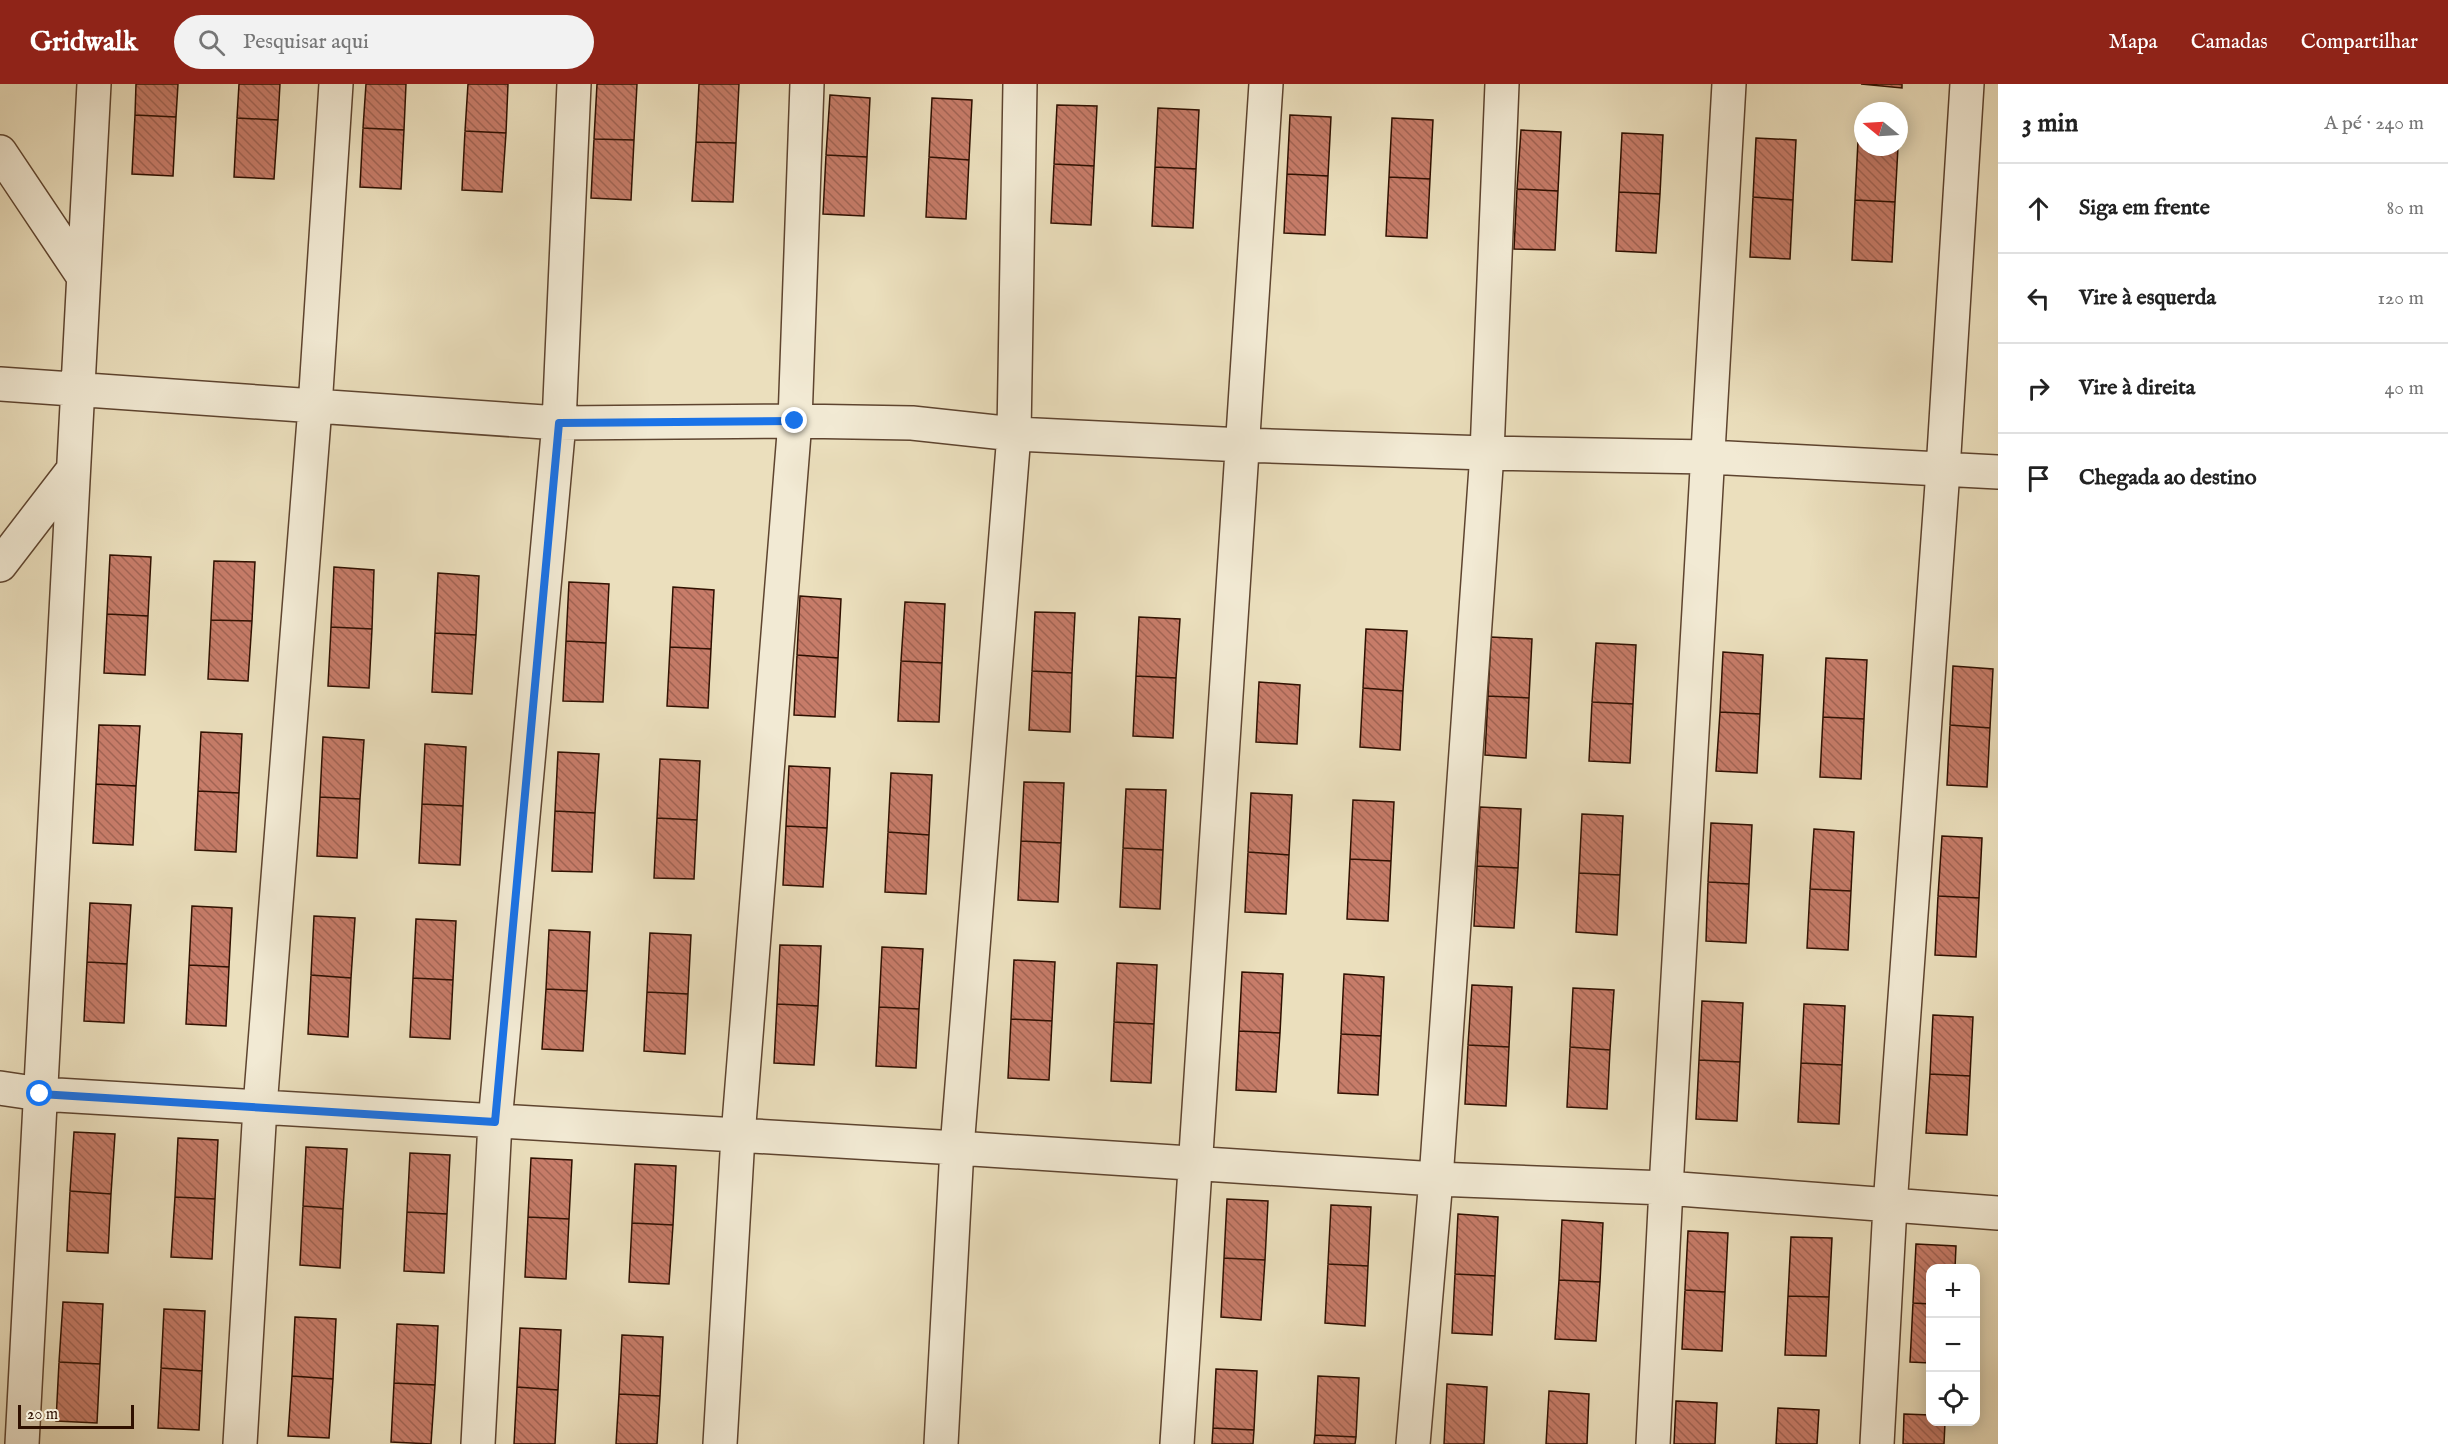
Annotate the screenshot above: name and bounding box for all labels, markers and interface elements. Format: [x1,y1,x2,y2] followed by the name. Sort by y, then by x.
[174,15,594,69] search box
[30,25,138,60] text: Gridwalk
[195,26,228,59] icon: search
[243,28,369,56] text: Pesquisar aqui
[2108,29,2158,56] text: Mapa
[2191,29,2268,56] text: Camadas
[2301,29,2418,56] text: Compartilhar
[1854,102,1908,156] north arrow
[2022,107,2078,140] text: 3 min
[2324,111,2424,136] text: A pé · 240 m
[2022,192,2055,225] icon: ahead
[2079,194,2210,222] text: Siga em frente
[2387,196,2424,221] text: 80 m
[2022,282,2055,315] icon: left
[2079,284,2216,312] text: Vire à esquerda
[2378,286,2424,311] text: 120 m
[2022,372,2055,405] icon: right
[2079,374,2195,402] text: Vire à direita
[2385,376,2424,401] text: 40 m
[781,407,807,433] route end
[2022,462,2055,495] icon: arrive
[2079,464,2257,492] text: Chegada ao destino
[26,1080,52,1106] route start
[1926,1264,1980,1426] map controls
[1926,1264,1980,1318] button: +
[1926,1318,1980,1372] button: −
[1926,1372,1980,1426] button: locate
[18,1402,134,1430] scale bar
[27,1405,58,1425] text: 20 m

